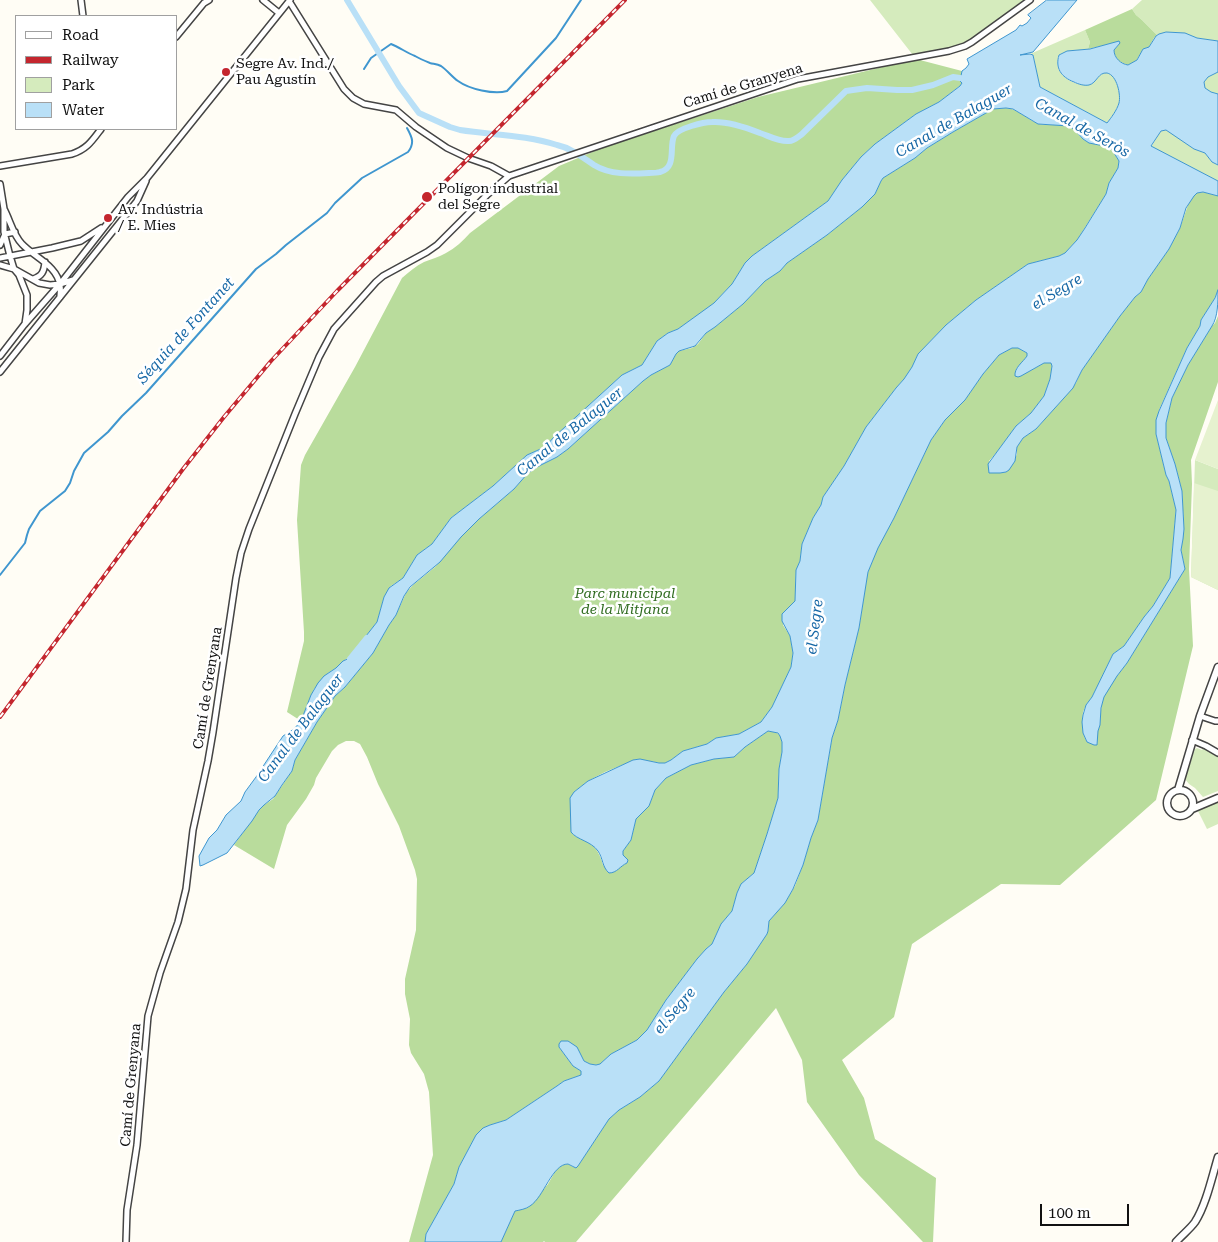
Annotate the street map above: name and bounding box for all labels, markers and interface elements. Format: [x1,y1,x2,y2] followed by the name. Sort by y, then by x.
[15,15,178,130] legend
[62,26,99,44] text: Road
[62,51,119,69] text: Railway
[236,56,334,88] place label: Segre Av. Ind./ Pau Agustín
[681,60,805,112] street label: Camí de Granyena
[220,66,232,78] marker: Segre Av. Ind./ Pau Agustín
[62,76,95,94] text: Park
[893,80,1015,162] water label: Canal de Balaguer
[1032,95,1132,161] water label: Canal de Seròs
[62,101,104,119] text: Water
[438,181,558,213] place label: Polígon industrial del Segre
[420,190,434,204] marker: Polígon industrial del Segre
[118,202,203,234] place label: Av. Indústria / E. Mies
[102,212,114,224] marker: Av. Indústria / E. Mies
[1029,270,1085,314] water label: el Segre
[134,274,238,388] water label: Séquia de Fontanet
[513,384,627,480] water label: Canal de Balaguer
[575,586,675,618] park label: Parc municipal de la Mitjana
[803,598,827,656] water label: el Segre
[190,625,226,751] street label: Camí de Grenyana
[254,670,348,786] water label: Canal de Balaguer
[650,984,700,1038] water label: el Segre
[117,1023,145,1147] street label: Camí de Grenyana
[1043,1194,1132,1226] scale bar
[1048,1204,1091,1222] text: 100 m

